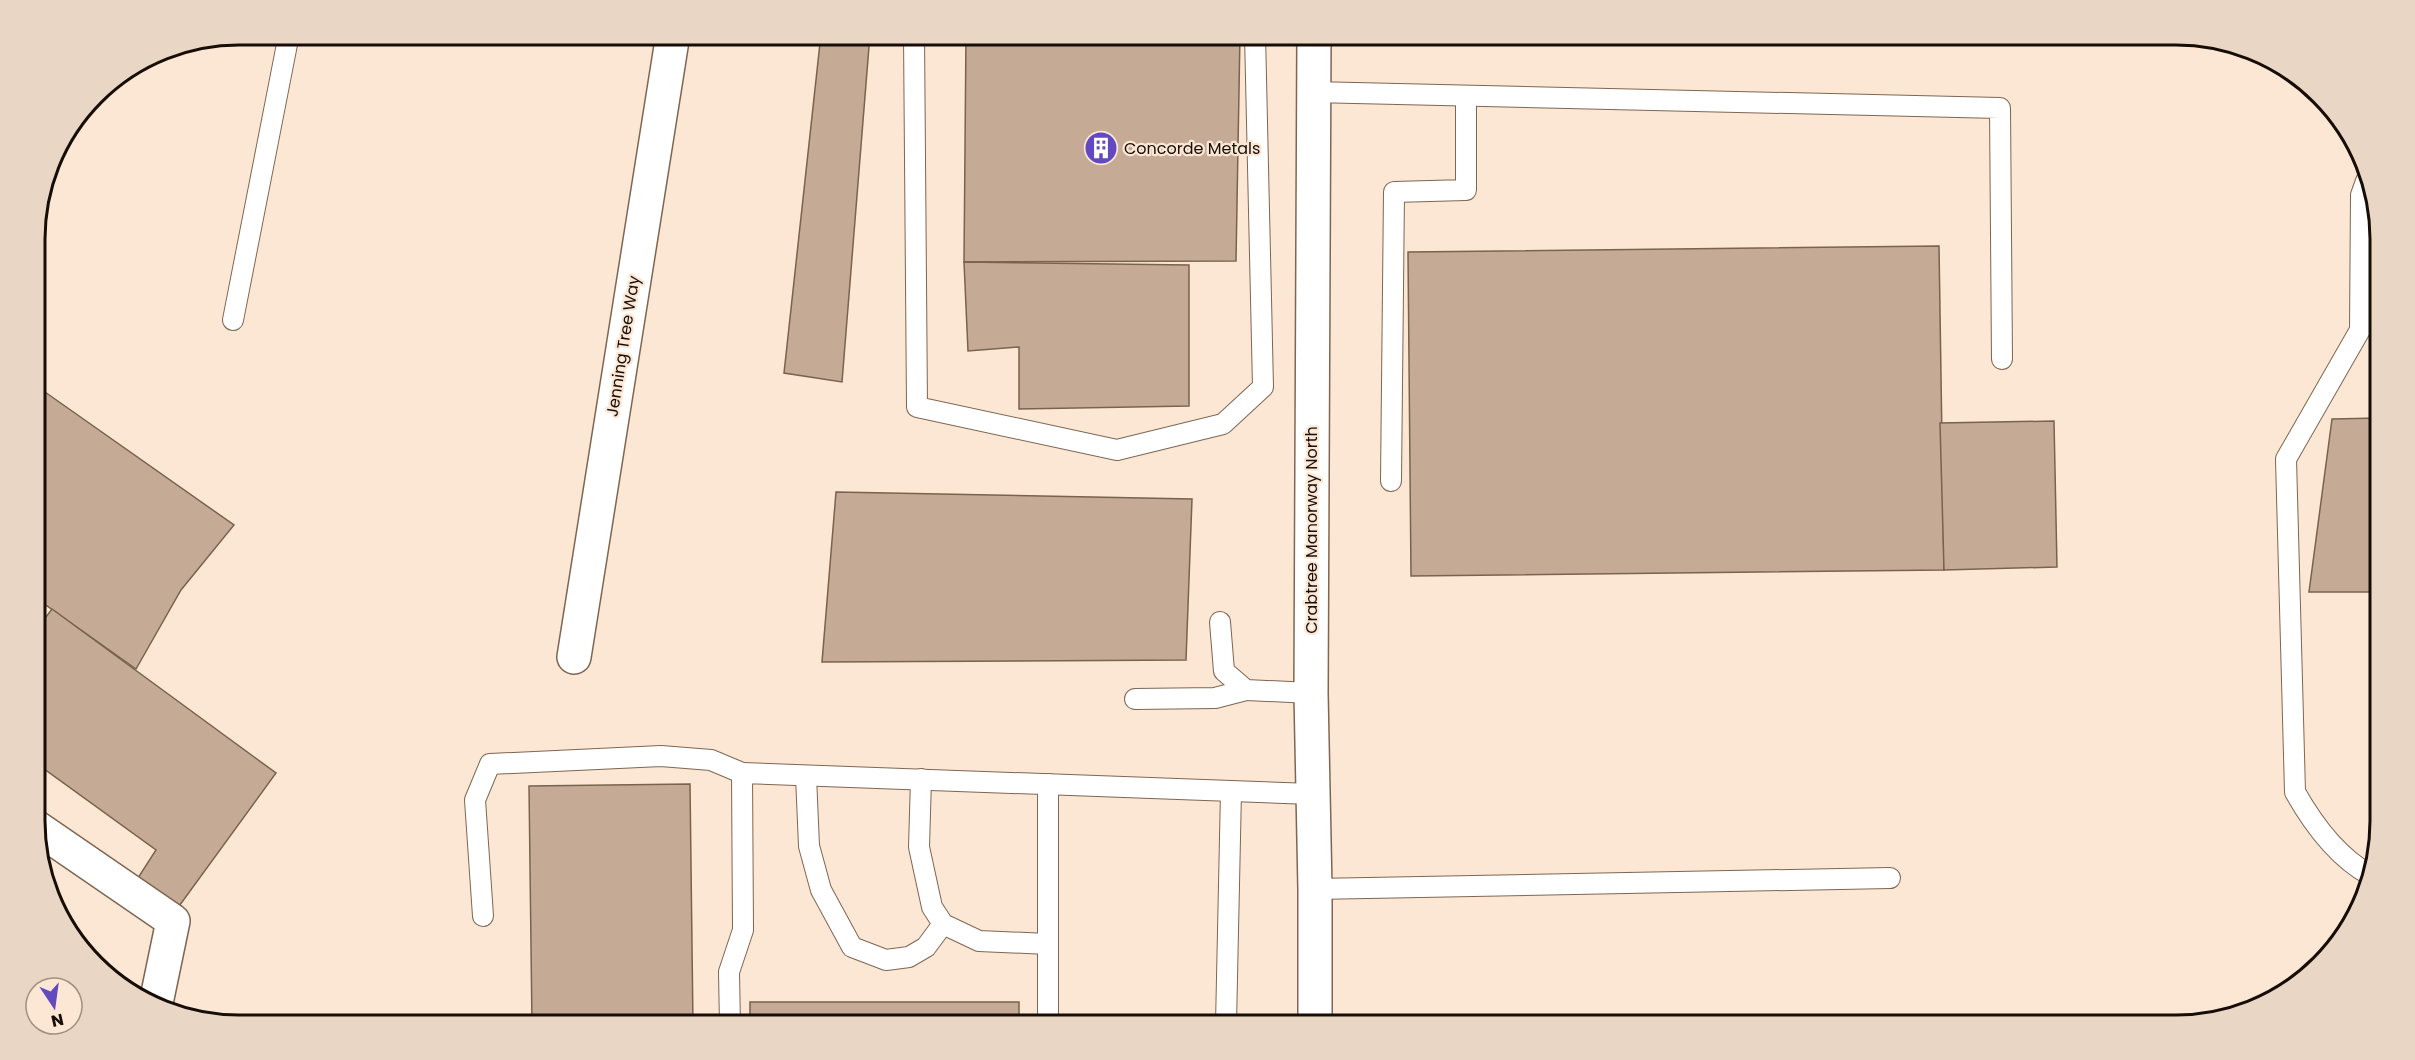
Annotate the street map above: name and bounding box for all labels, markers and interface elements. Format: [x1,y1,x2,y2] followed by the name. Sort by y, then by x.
[1083,130,1119,166] building icon: Concorde Metals
[1124,137,1260,160] place label: Concorde Metals
[601,274,645,418] street label: Jenning Tree Way
[1300,426,1323,634] street label: Crabtree Manorway North
[24,976,84,1036] north arrow
[49,1008,66,1033] text: N

